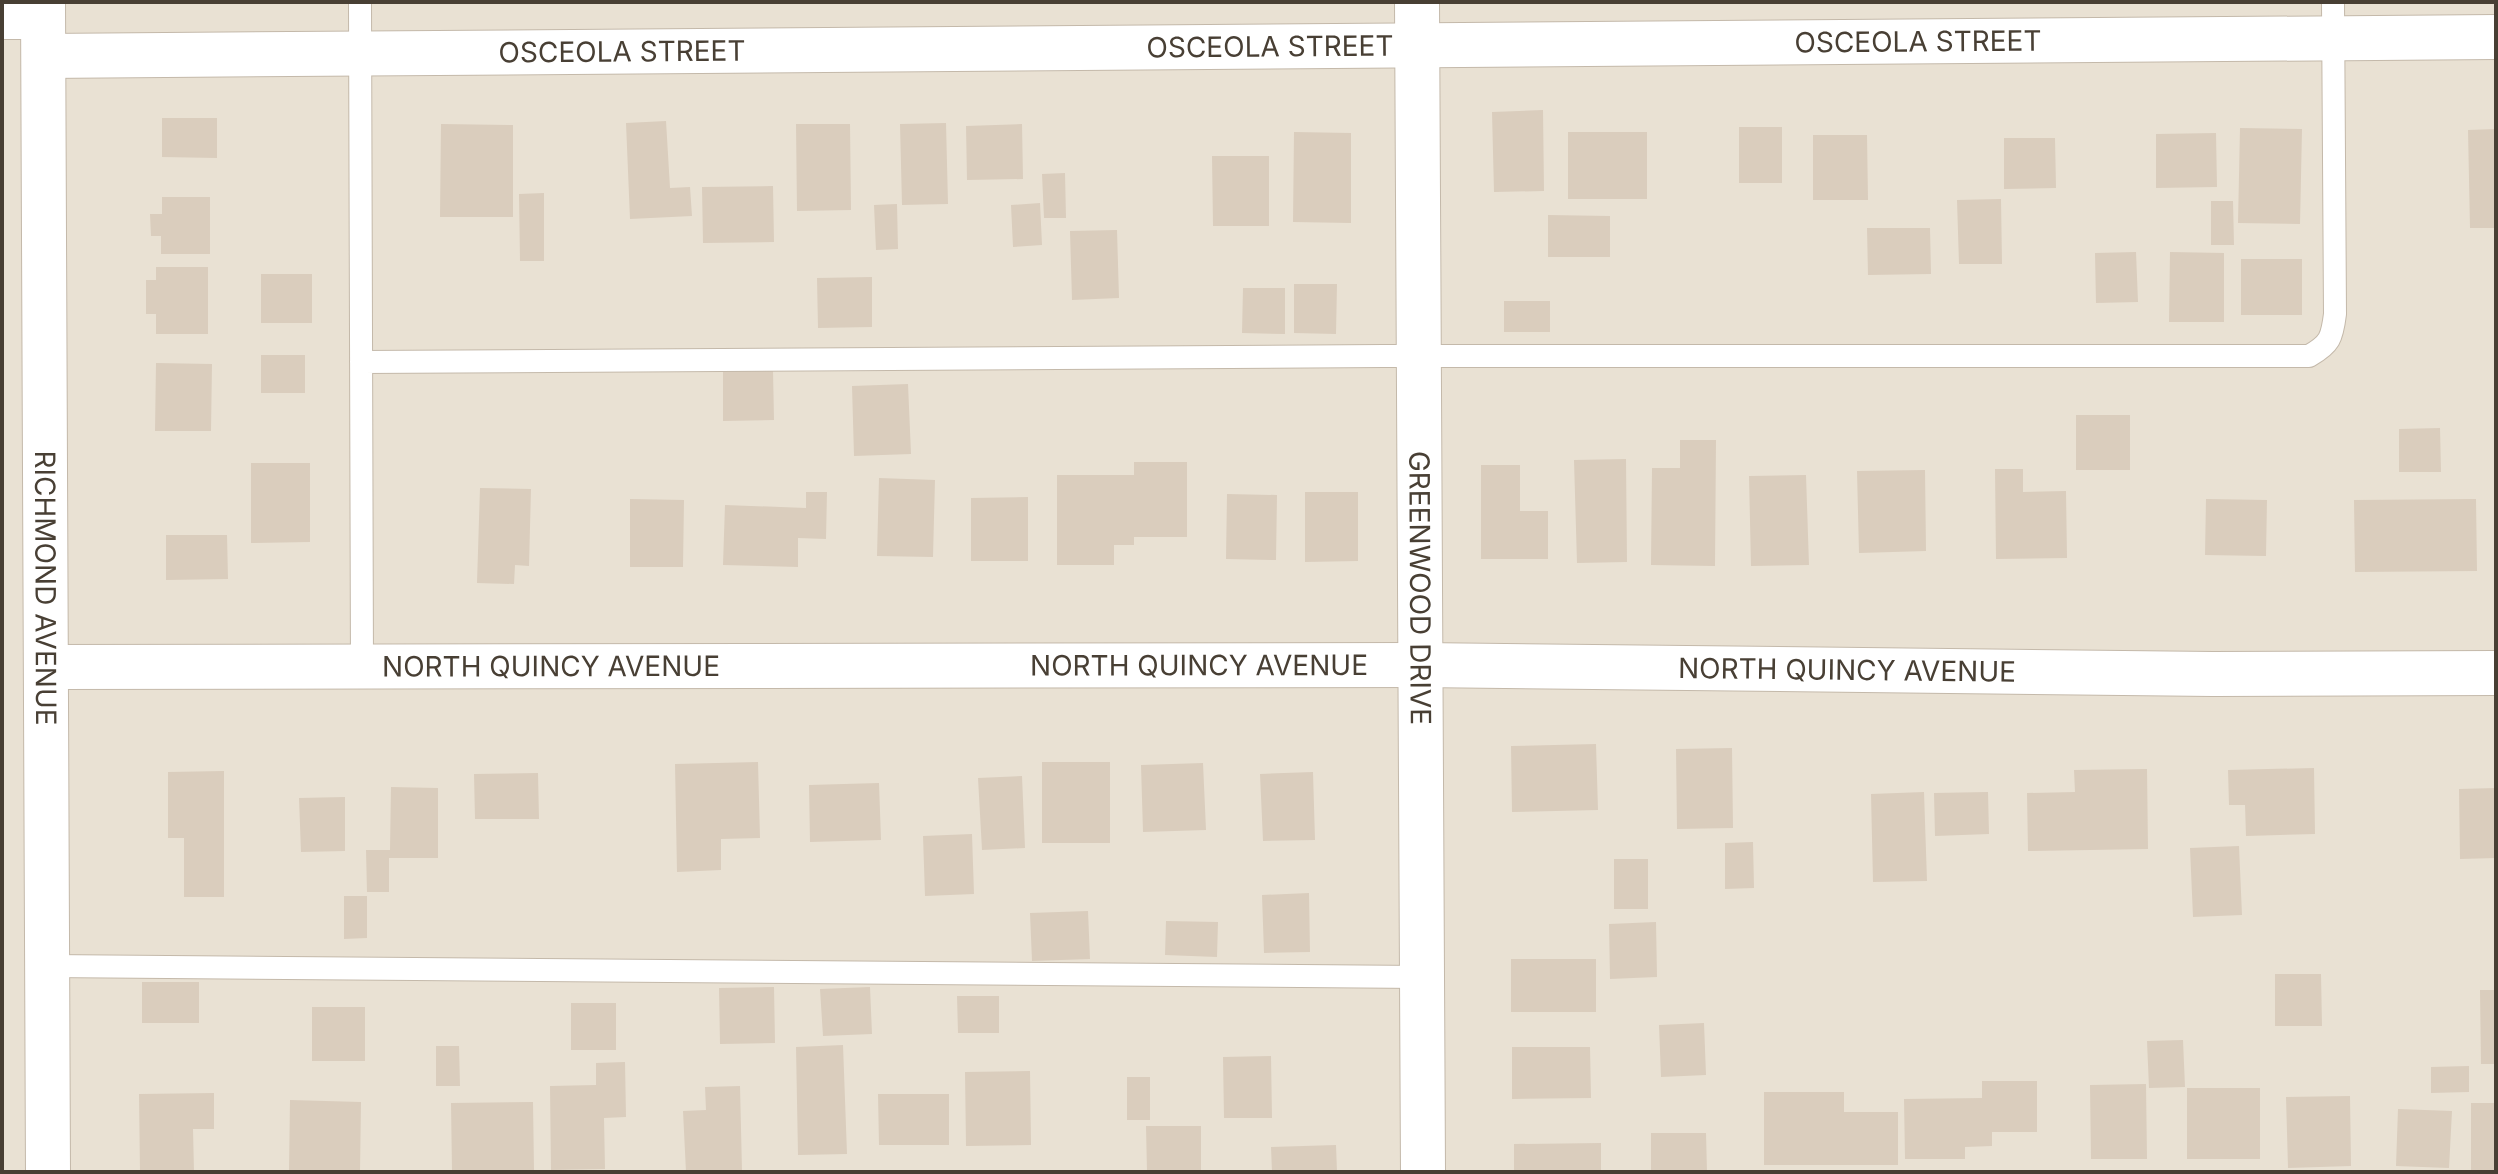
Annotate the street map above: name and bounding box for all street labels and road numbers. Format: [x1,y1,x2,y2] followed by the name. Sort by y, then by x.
[1794,24,2042,59] street label: OSCEOLA STREET
[1146,29,1394,64] street label: OSCEOLA STREET
[498,34,746,69] street label: OSCEOLA STREET
[28,450,63,726] street label: RICHMOND AVENUE
[1402,451,1438,725] street label: GREENWOOD DRIVE
[1030,648,1368,683] street label: NORTH QUINCY AVENUE
[382,649,720,684] street label: NORTH QUINCY AVENUE
[1678,651,2016,689] street label: NORTH QUINCY AVENUE

